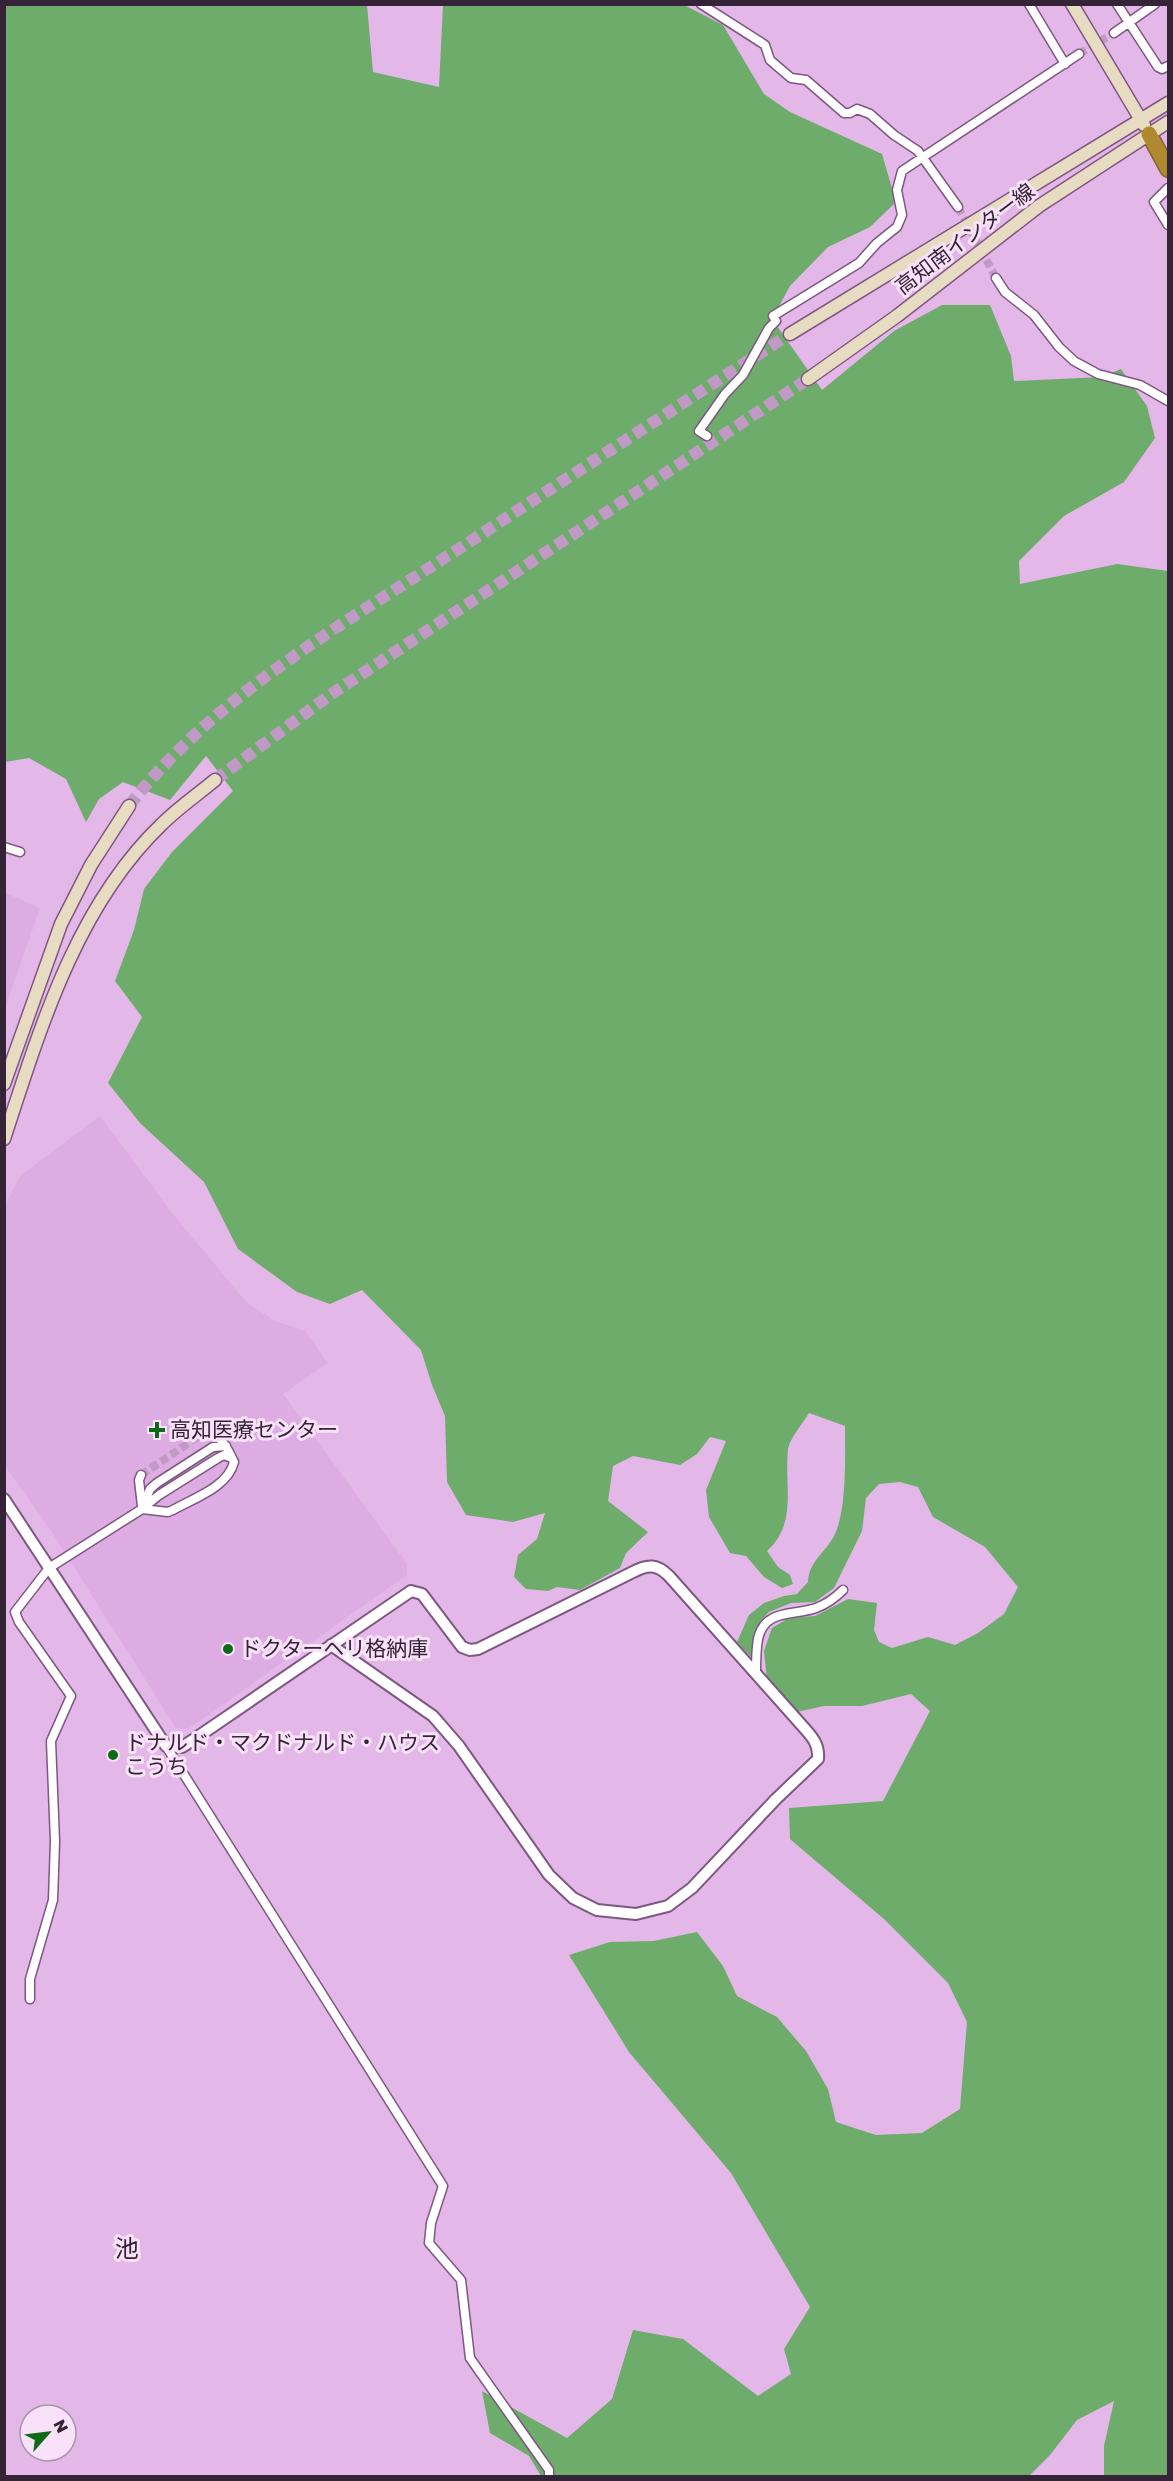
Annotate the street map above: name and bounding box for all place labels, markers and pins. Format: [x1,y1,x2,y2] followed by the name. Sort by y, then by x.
[170,1416,338,1442] place label: 高知医療センター
[148,1421,166,1439] marker: 高知医療センター
[240,1635,428,1661] place label: ドクターヘリ格納庫
[221,1642,235,1656] marker: ドクターヘリ格納庫
[125,1729,440,1779] place label: ドナルド・マクドナルド・ハウス こうち
[106,1748,120,1762] marker: ドナルド・マクドナルド・ハウス こうち

